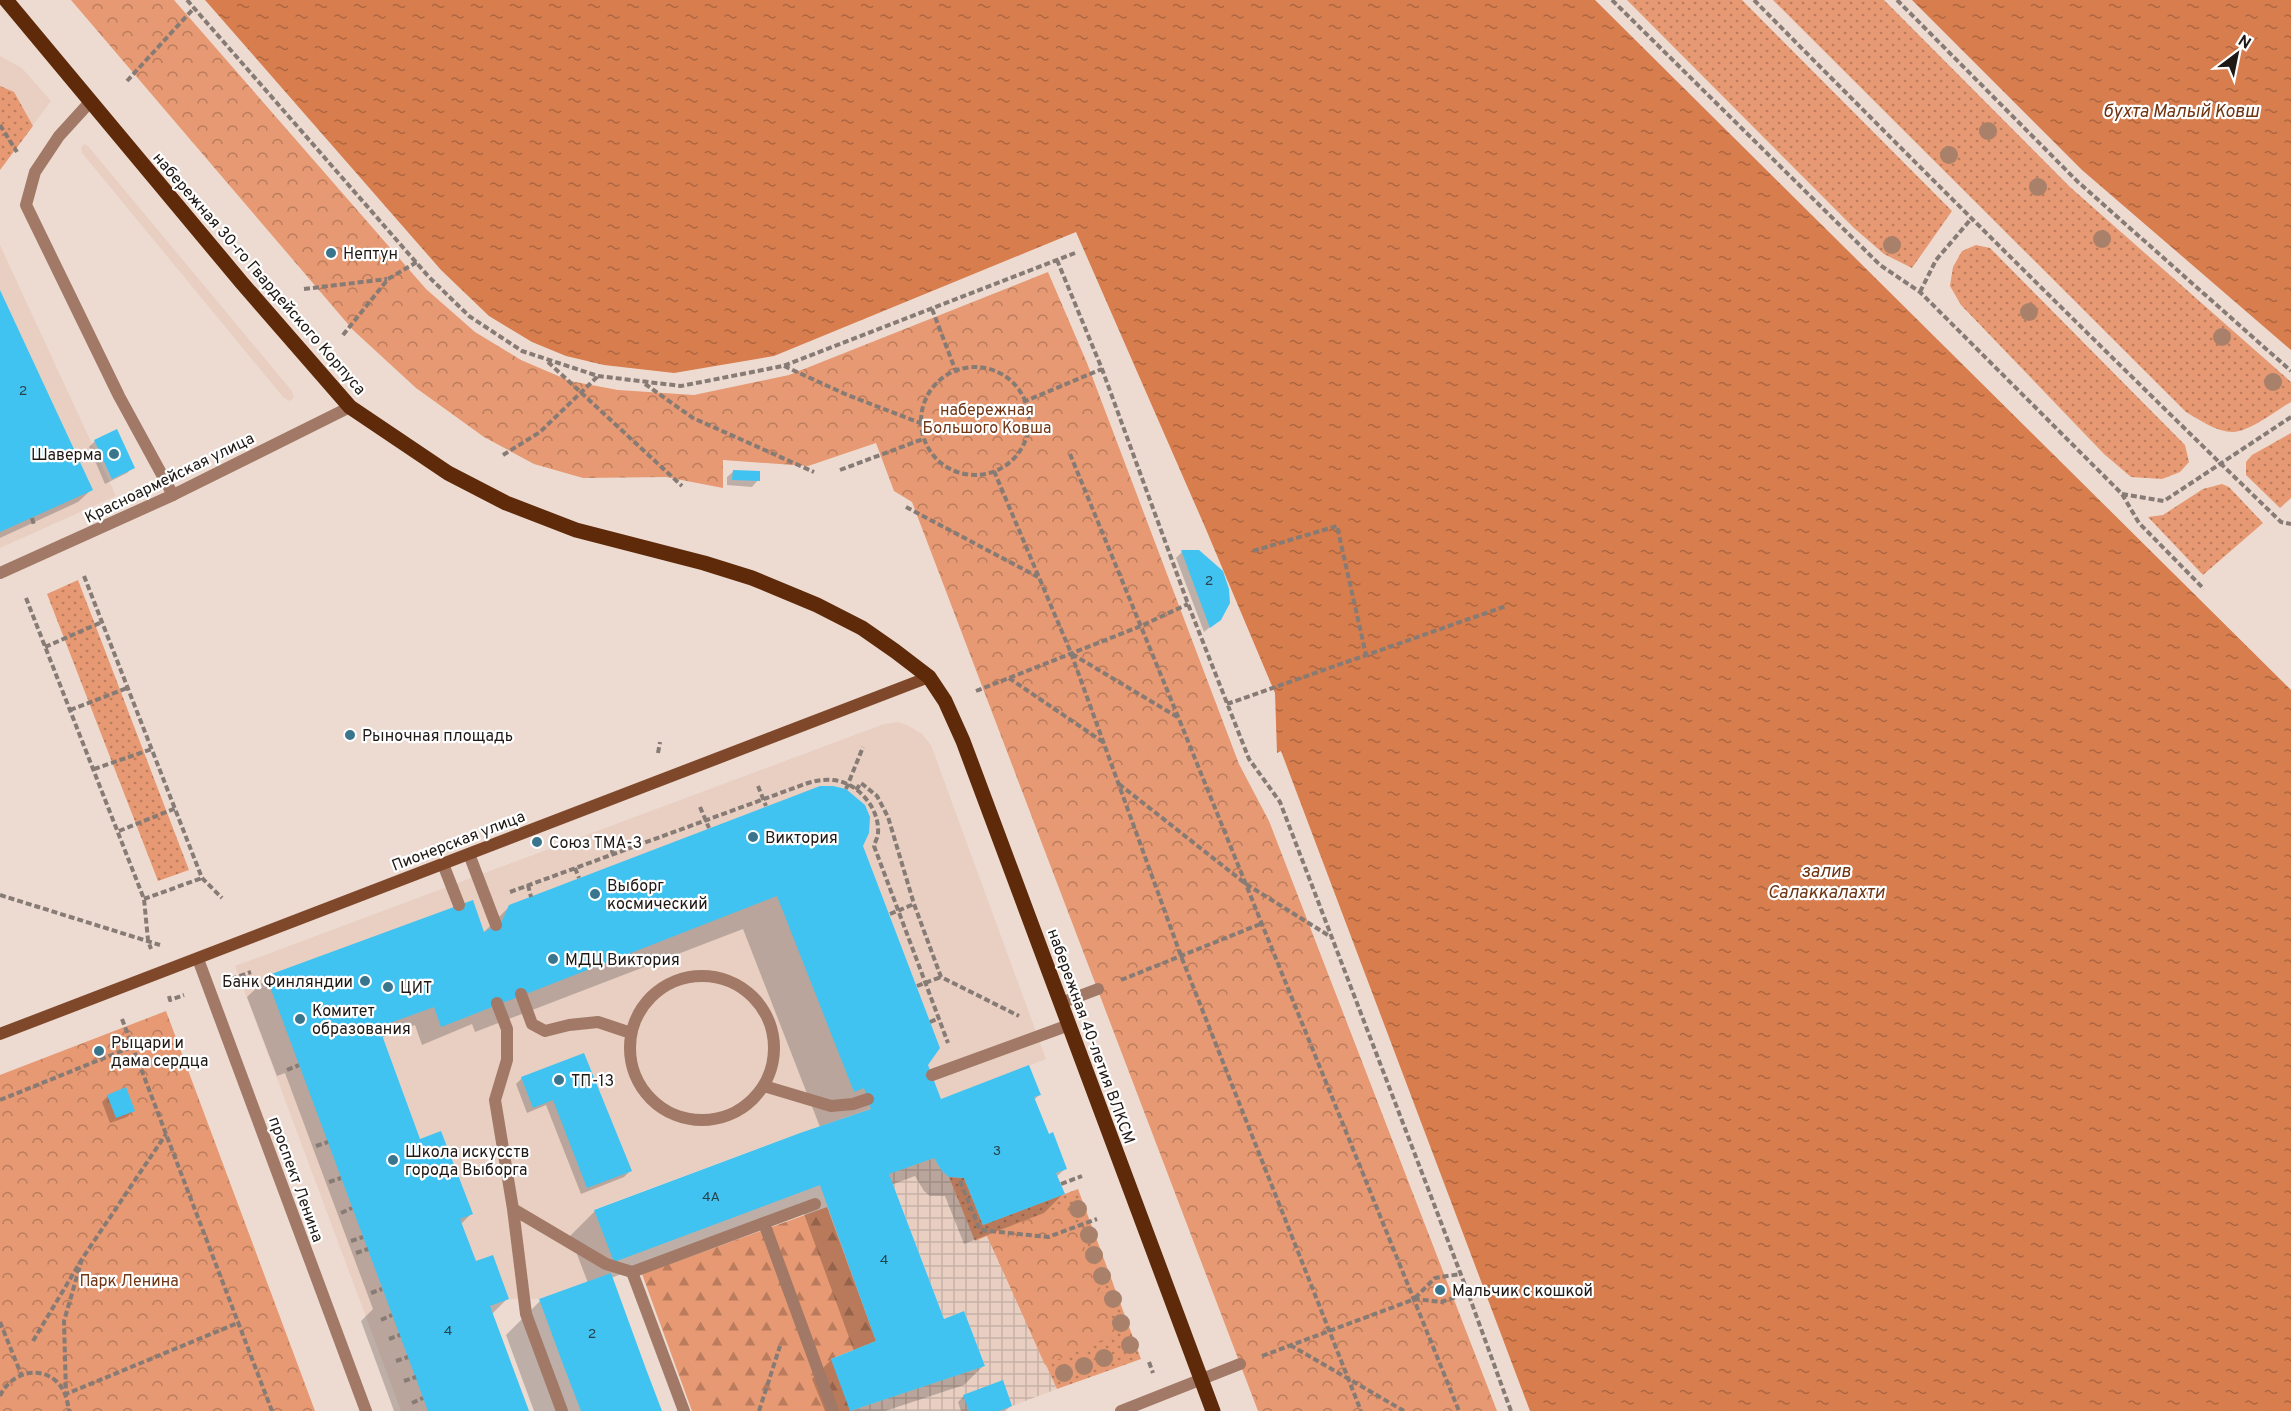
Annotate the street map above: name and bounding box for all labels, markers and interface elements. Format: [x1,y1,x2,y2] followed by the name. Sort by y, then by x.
[2207,24,2267,84] north arrow
[2234,31,2254,55] text: N
[2103,101,2259,124] water label: бухта Малый Ковш
[148,149,369,400] street label: набережная 30-го Гвардейского Корпуса
[343,245,398,265] place label: Нептун
[324,246,338,260] marker: Нептун
[19,383,27,400] house number: 2
[923,401,1051,439] park label: набережная Большого Ковша
[82,429,258,529] street label: Красноармейская улица
[31,446,102,466] place label: Шаверма
[107,447,121,461] marker: Шаверма
[1205,573,1213,590] house number: 2
[362,727,513,747] place label: Рыночная площадь
[343,728,357,742] marker: Рыночная площадь
[389,807,528,877] street label: Пионерская улица
[765,829,838,849] place label: Виктория
[746,830,760,844] marker: Виктория
[549,834,642,854] place label: Союз ТМА-3
[530,835,544,849] marker: Союз ТМА-3
[1767,861,1885,905] water label: залив Салаккалахти
[607,877,708,915] place label: Выборг космический
[588,887,602,901] marker: Выборг космический
[1042,926,1139,1147] street label: набережная 40-летия ВЛКСМ
[565,951,680,971] place label: МДЦ Виктория
[546,952,560,966] marker: МДЦ Виктория
[222,973,353,993] place label: Банк Финляндии
[358,974,372,988] marker: Банк Финляндии
[400,979,432,999] place label: ЦИТ
[381,980,395,994] marker: ЦИТ
[312,1002,411,1040] place label: Комитет образования
[293,1012,307,1026] marker: Комитет образования
[111,1034,208,1072] place label: Рыцари и дама сердца
[92,1044,106,1058] marker: Рыцари и дама сердца
[571,1072,614,1092] place label: ТП-13
[552,1073,566,1087] marker: ТП-13
[263,1114,327,1245] street label: проспект Ленина
[405,1143,530,1181] place label: Школа искусств города Выборга
[993,1143,1001,1160] house number: 3
[386,1153,400,1167] marker: Школа искусств города Выборга
[702,1189,720,1206] house number: 4А
[880,1252,888,1269] house number: 4
[79,1272,179,1292] park label: Парк Ленина
[1452,1282,1593,1302] place label: Мальчик с кошкой
[1433,1283,1447,1297] marker: Мальчик с кошкой
[444,1323,452,1340] house number: 4
[588,1326,596,1343] house number: 2

